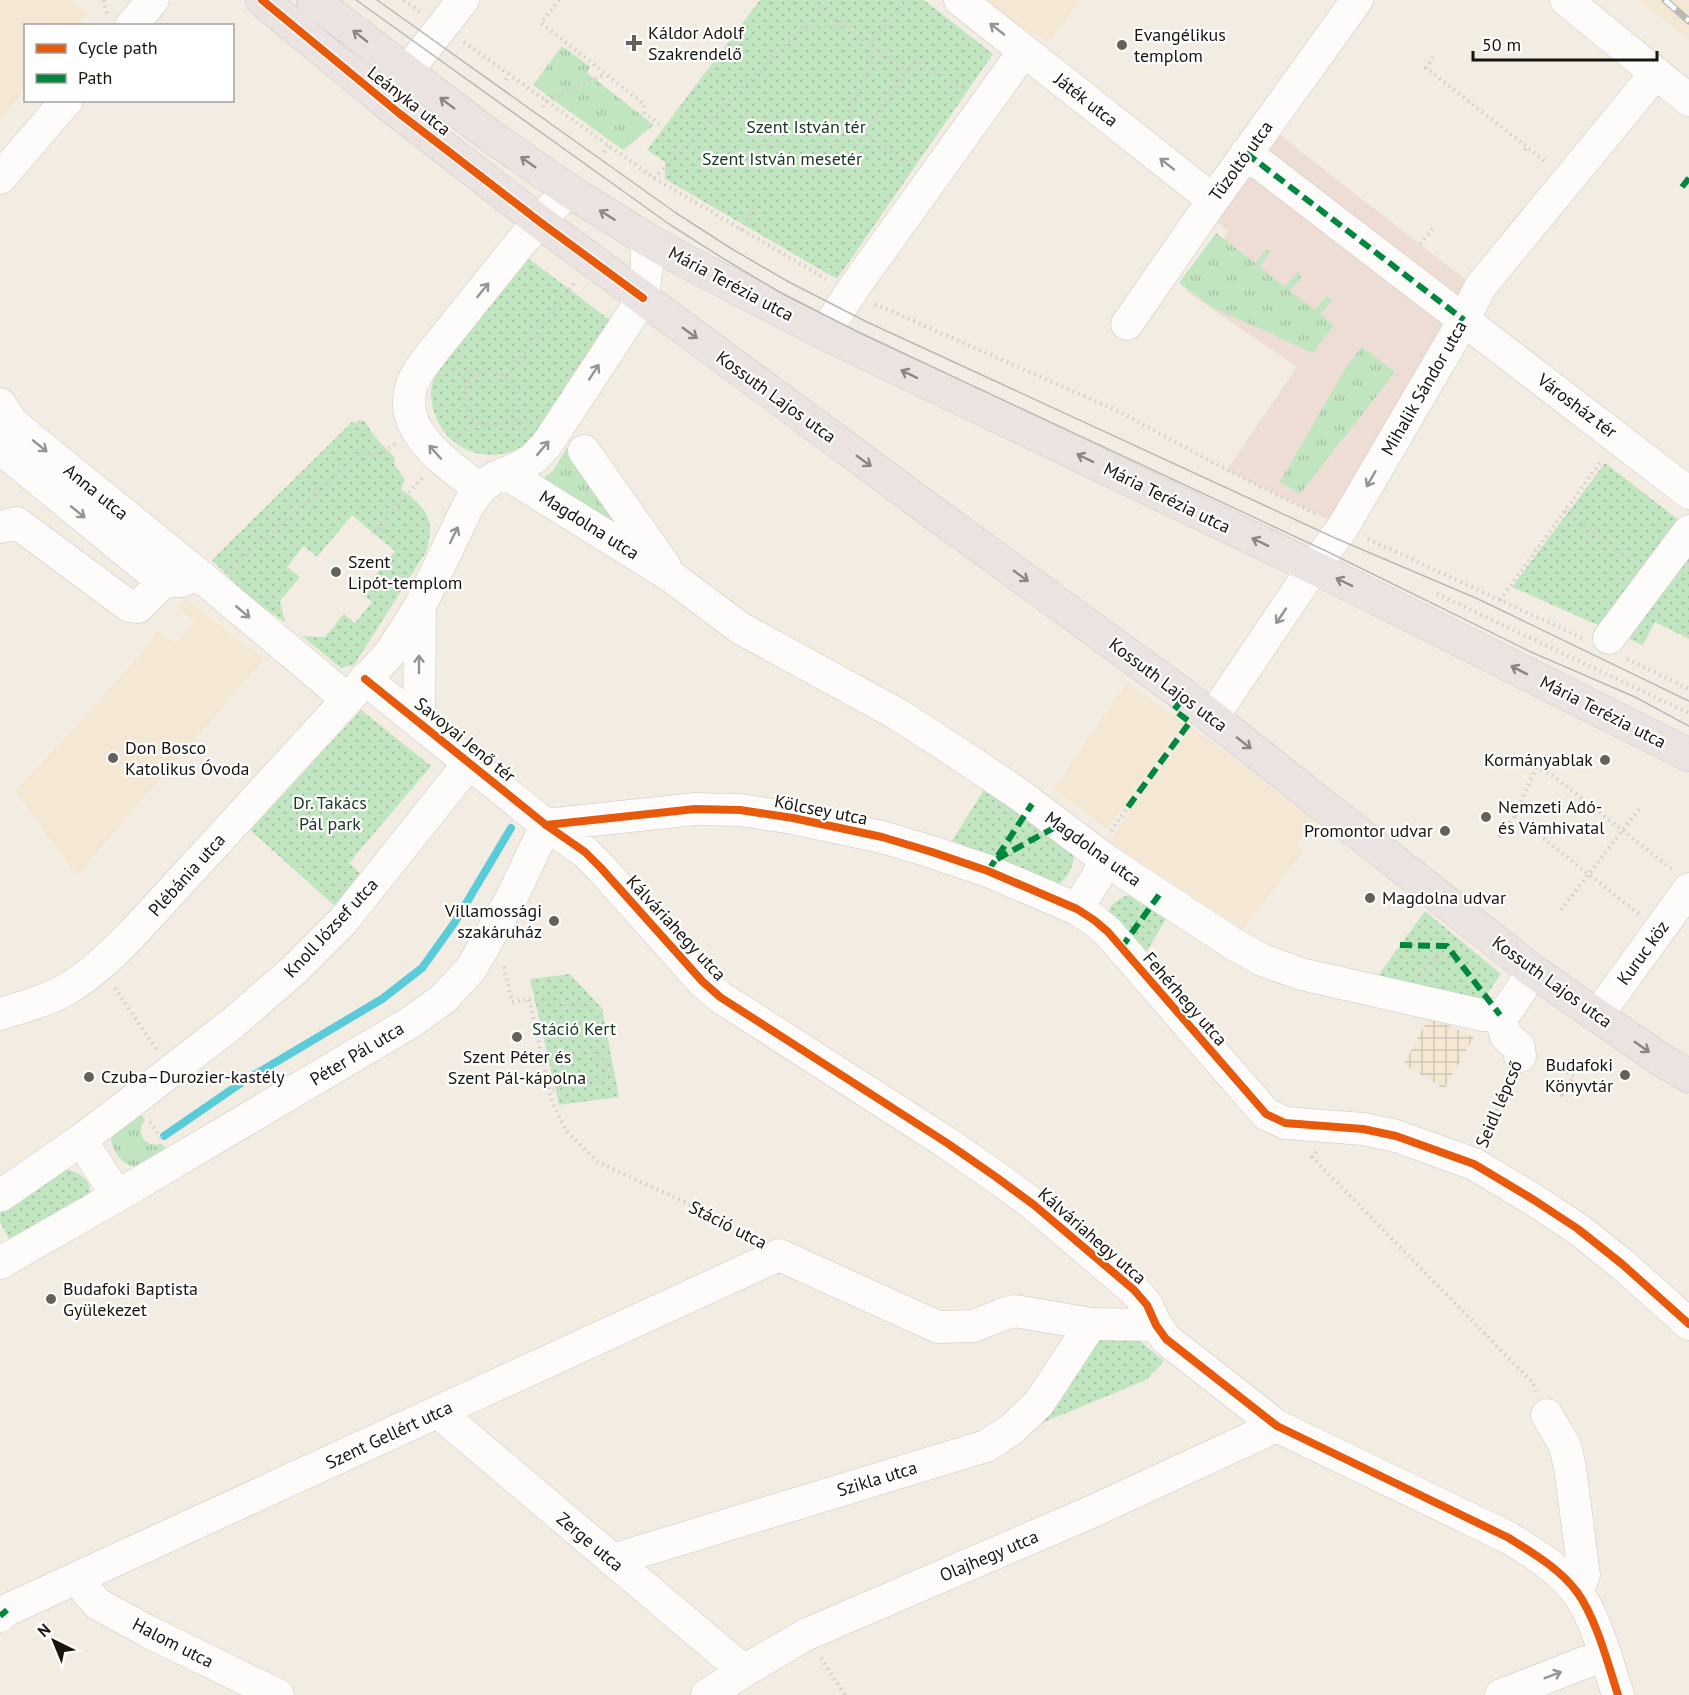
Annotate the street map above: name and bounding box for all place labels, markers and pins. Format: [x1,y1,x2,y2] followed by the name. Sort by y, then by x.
[648,21,745,65] place label: Káldor Adolf Szakrendelő
[1134,23,1226,67] place label: Evangélikus templom
[625,34,643,52] marker: Káldor Adolf Szakrendelő
[1115,38,1129,52] marker: Evangélikus templom
[348,550,462,594] place label: Szent Lipót-templom
[329,565,343,579] marker: Szent Lipót-templom
[125,736,250,780] place label: Don Bosco Katolikus Óvoda
[1484,748,1593,771] place label: Kormányablak
[106,751,120,765] marker: Don Bosco Katolikus Óvoda
[1598,753,1612,767] marker: Kormányablak
[1498,795,1605,839] place label: Nemzeti Adó- és Vámhivatal
[1479,810,1493,824] marker: Nemzeti Adó- és Vámhivatal
[1304,819,1433,842] place label: Promontor udvar
[1438,824,1452,838] marker: Promontor udvar
[1382,886,1506,909] place label: Magdolna udvar
[1363,891,1377,905] marker: Magdolna udvar
[444,899,542,943] place label: Villamossági szakáruház
[547,914,561,928] marker: Villamossági szakáruház
[510,1030,524,1044] marker: Szent Péter és Szent Pál-kápolna
[448,1045,586,1089] place label: Szent Péter és Szent Pál-kápolna
[1545,1053,1613,1097] place label: Budafoki Könyvtár
[101,1065,285,1088] place label: Czuba–Durozier-kastély
[1618,1068,1632,1082] marker: Budafoki Könyvtár
[82,1070,96,1084] marker: Czuba–Durozier-kastély
[63,1277,198,1321] place label: Budafoki Baptista Gyülekezet
[44,1292,58,1306] marker: Budafoki Baptista Gyülekezet

